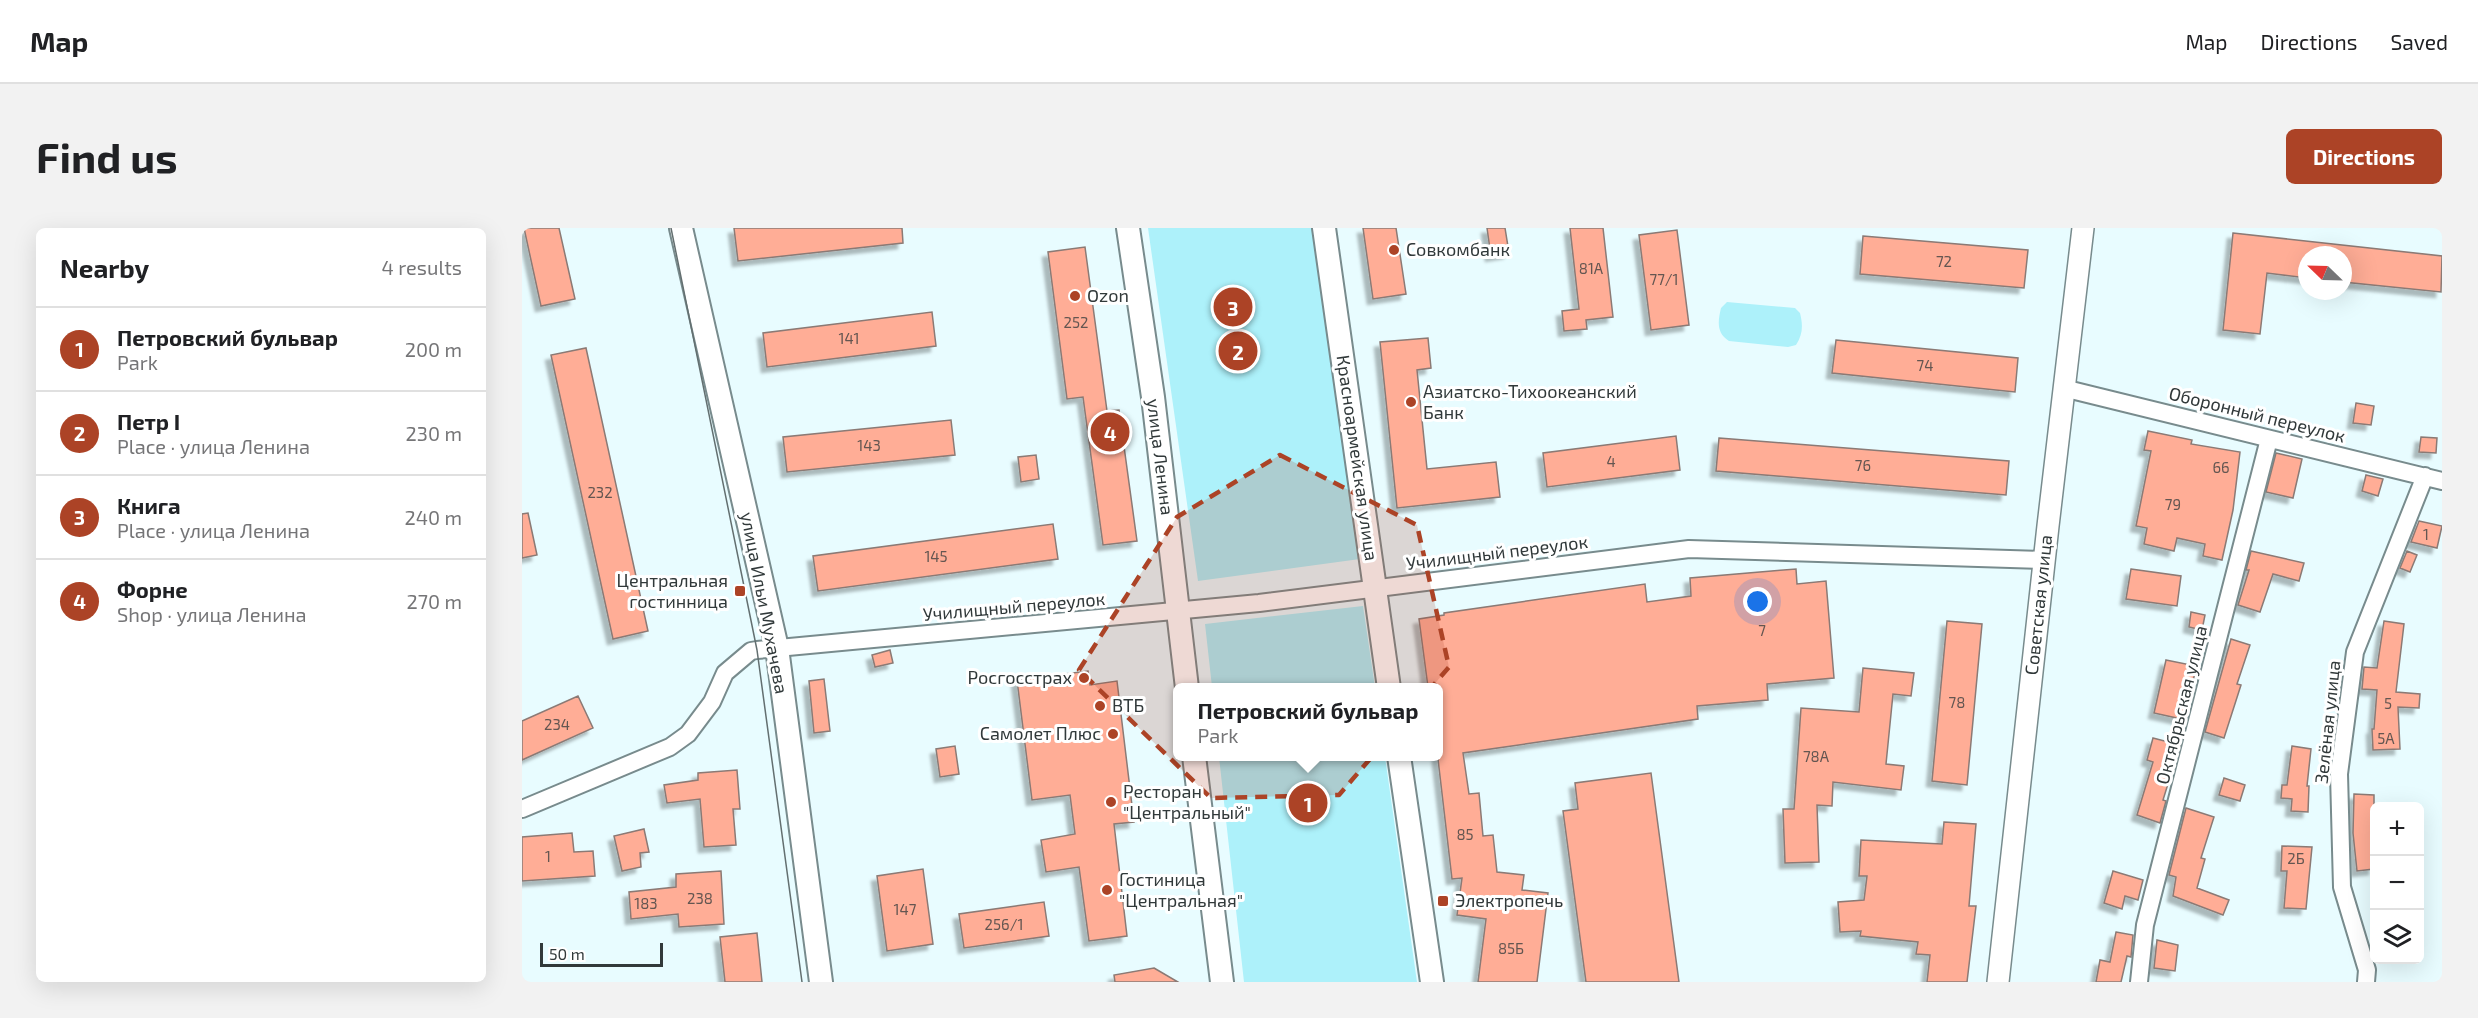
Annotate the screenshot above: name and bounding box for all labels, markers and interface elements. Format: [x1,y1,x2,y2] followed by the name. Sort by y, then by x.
[30,24,88,58] text: Map
[2185,29,2228,54] text: Map
[2261,29,2357,54] text: Directions
[2390,29,2448,54] text: Saved
[2286,129,2442,184] button: Directions
[36,131,178,181] text: Find us
[1406,238,1510,260] place label: Совкомбанк
[1387,243,1401,257] marker: Совкомбанк
[2298,246,2352,300] north arrow
[60,252,149,283] text: Nearby
[1936,252,1952,270] house number: 72
[382,255,462,279] text: 4 results
[1579,259,1604,277] house number: 81А
[1649,270,1679,288] house number: 77/1
[1087,284,1129,306] place label: Ozon
[1214,284,1252,329] pin: 3
[1068,289,1082,303] marker: Ozon
[1064,313,1088,331] house number: 252
[117,324,338,350] text: Петровский бульвар
[1218,328,1258,374] pin: 2
[838,329,860,347] house number: 141
[75,337,84,361] text: 1
[405,337,462,361] text: 200 m
[117,350,158,374] text: Park
[1333,354,1383,562] street label: Красноармейская улица
[1917,356,1933,374] house number: 74
[1423,380,1637,423] place label: Азиатско-Тихоокеанский Банк
[2167,381,2348,447] street label: Оборонный переулок
[1404,395,1418,409] marker: Азиатско-Тихоокеанский Банк
[1143,397,1179,516] street label: улица Ленина
[117,408,180,434] text: Петр I
[1090,410,1130,454] pin: 4
[74,421,85,445] text: 2
[406,421,462,445] text: 230 m
[117,434,310,458] text: Place · улица Ленина
[857,436,881,454] house number: 143
[1606,452,1616,470] house number: 4
[1855,456,1871,474] house number: 76
[2212,458,2230,476] house number: 66
[587,483,613,501] house number: 232
[117,492,181,518] text: Книга
[2165,495,2181,513] house number: 79
[74,505,85,529] text: 3
[404,505,462,529] text: 240 m
[737,510,793,696] street label: улица Ильи Мухачева
[117,518,310,542] text: Place · улица Ленина
[2423,525,2429,543] house number: 1
[1405,530,1589,574] street label: Училищный переулок
[2020,534,2056,676] street label: Советская улица
[924,547,948,565] house number: 145
[617,569,728,612] place label: Центральная гостинница
[117,576,188,602] text: Форне
[733,584,747,598] marker: Центральная гостинница
[922,587,1106,625] street label: Училищный переулок
[1743,587,1772,616] your location
[73,589,86,613] text: 4
[406,589,462,613] text: 270 m
[117,602,307,626] text: Shop · улица Ленина
[1758,621,1766,639] house number: 7
[2151,623,2211,786] street label: Октябрьская улица
[2310,659,2344,785] street label: Зелёная улица
[968,666,1072,688] place label: Росгосстрах
[1077,671,1091,685] marker: Росгосстрах
[1173,683,1443,761] popup
[1949,693,1965,711] house number: 78
[1112,694,1144,716] place label: ВТБ
[2384,694,2392,712] house number: 5
[1198,697,1418,723] text: Петровский бульвар
[1093,699,1107,713] marker: ВТБ
[544,715,570,733] house number: 234
[980,722,1101,744] place label: Самолет Плюс
[1198,723,1238,747] text: Park
[1106,727,1120,741] marker: Самолет Плюс
[2377,729,2395,747] house number: 5А
[1803,747,1830,765] house number: 78А
[1123,780,1251,823] place label: Ресторан "Центральный"
[1288,780,1328,826] pin: 1
[1104,795,1118,809] marker: Ресторан "Центральный"
[2370,802,2424,964] map controls
[2370,802,2424,856] button: +
[1456,825,1474,843] house number: 85
[545,847,551,865] house number: 1
[2287,849,2305,867] house number: 2Б
[2370,856,2424,910] button: −
[1119,868,1243,911] place label: Гостиница "Центральная"
[1100,883,1114,897] marker: Гостиница "Центральная"
[687,889,713,907] house number: 238
[1455,889,1563,911] place label: Электропечь
[634,894,658,912] house number: 183
[1436,894,1450,908] marker: Электропечь
[894,900,917,918] house number: 147
[2370,910,2424,964] button: layers
[985,915,1023,933] house number: 256/1
[1498,939,1524,957] house number: 85Б
[540,940,663,968] scale bar
[549,944,585,963] text: 50 m

